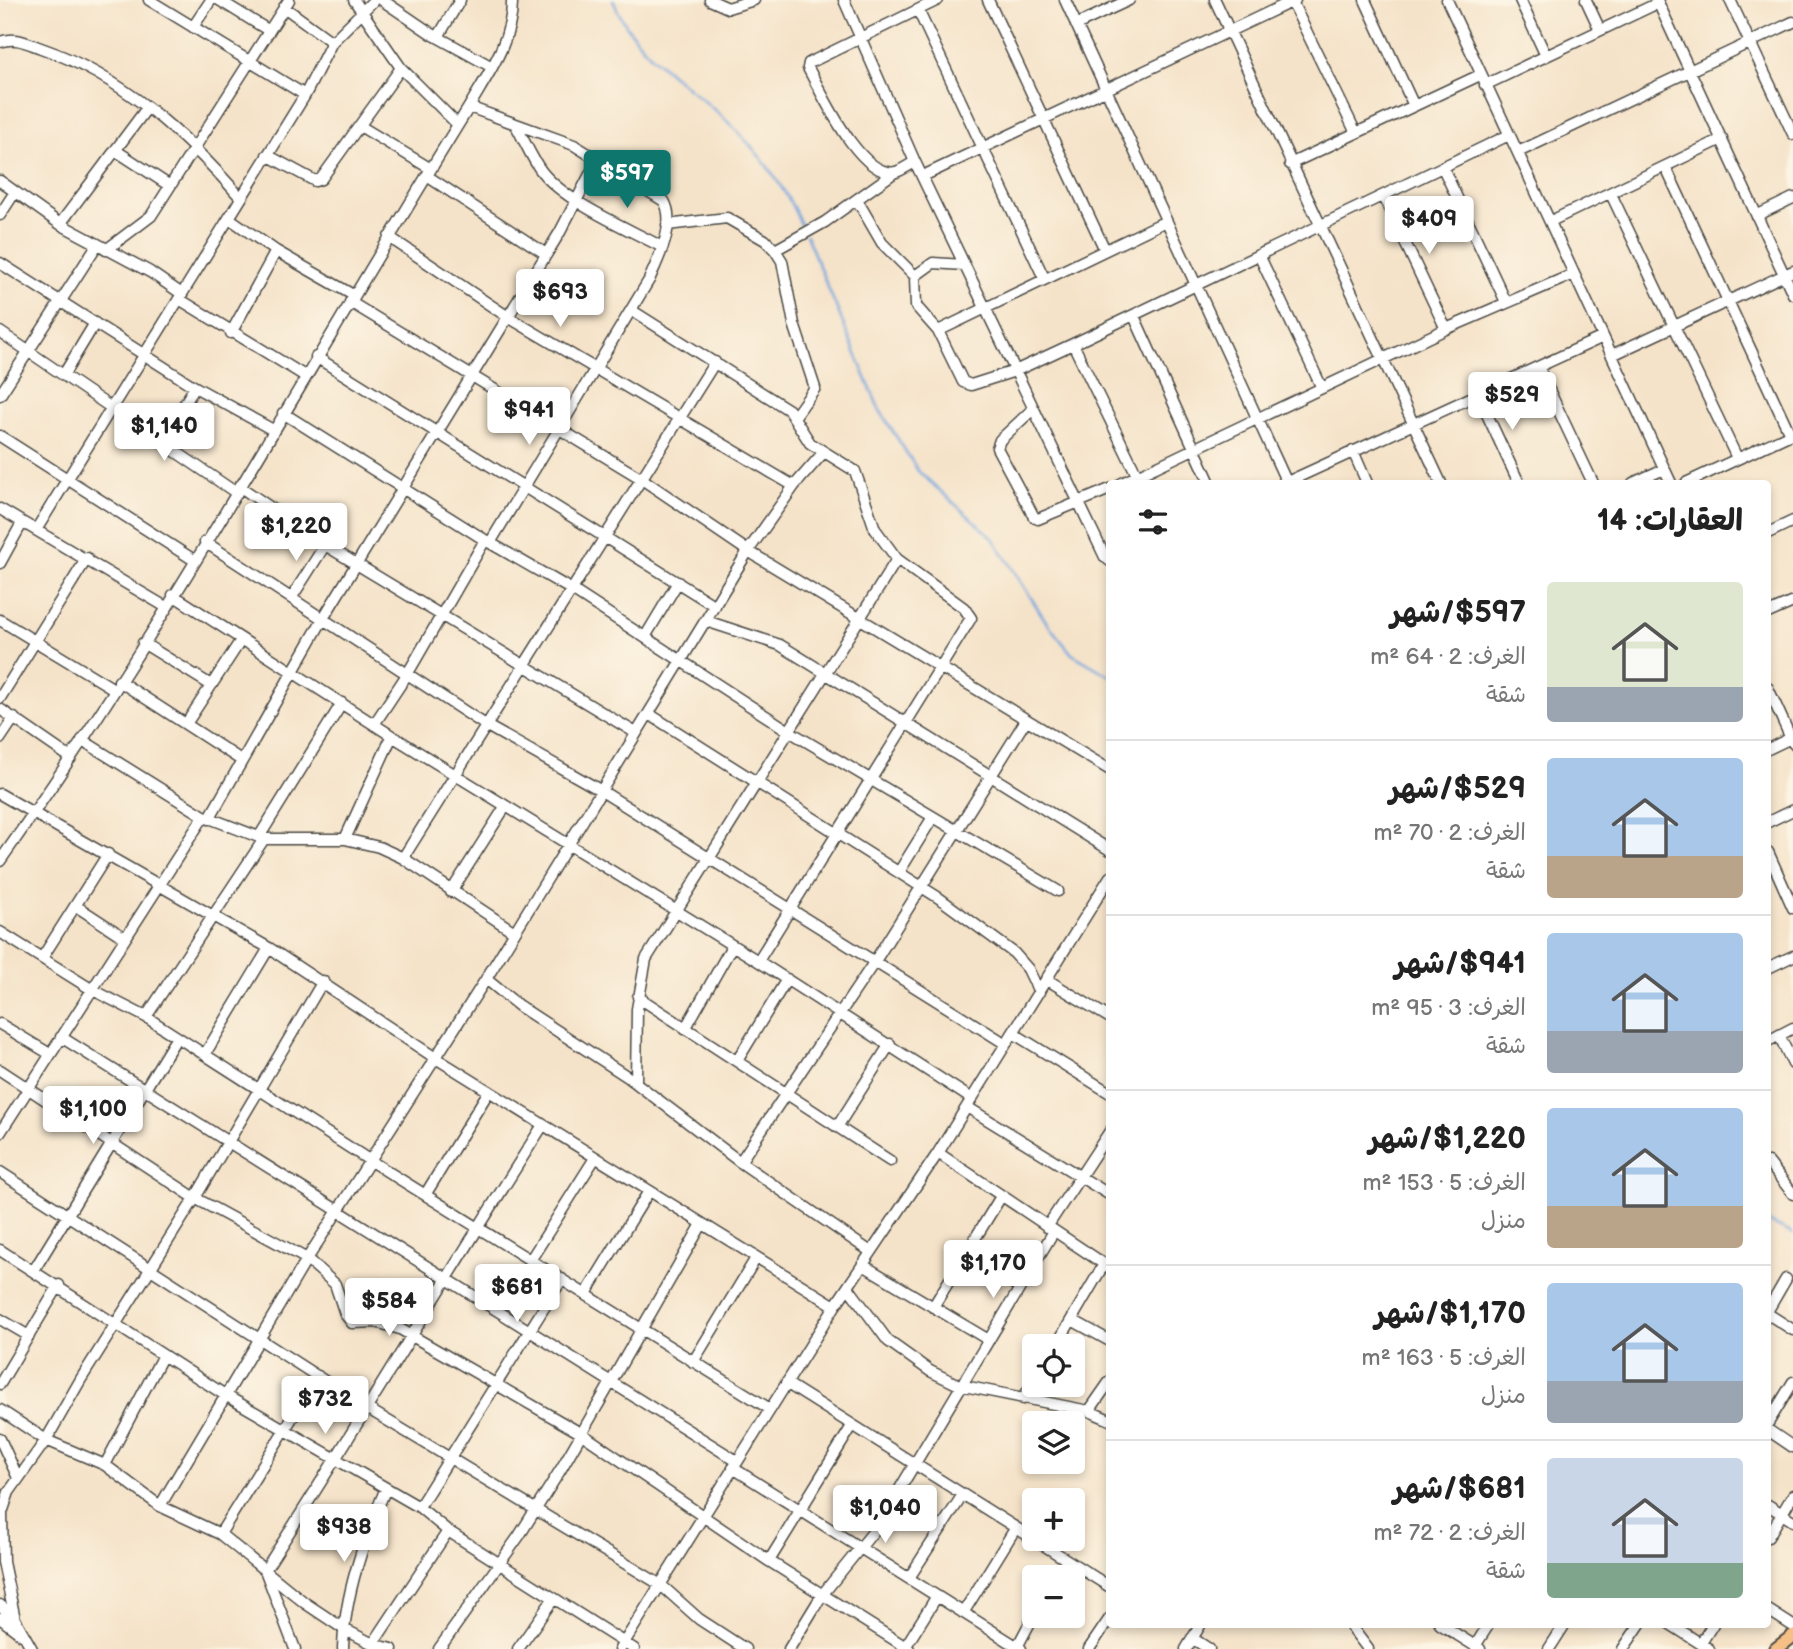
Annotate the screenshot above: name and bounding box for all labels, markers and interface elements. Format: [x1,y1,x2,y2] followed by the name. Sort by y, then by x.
[586,150,668,210] pin: $597
[600,159,654,187] text: $597
[1388,196,1470,256] pin: $409
[1401,205,1457,233] text: $409
[519,270,601,329] pin: $693
[532,278,588,306] text: $693
[1471,372,1553,432] pin: $529
[1484,381,1540,409] text: $529
[488,388,570,447] pin: $941
[503,396,555,424] text: $941
[107,404,221,463] pin: $1,140
[130,412,198,440] text: $1,140
[1134,503,1172,541] icon: filters
[1597,503,1743,539] text: العقارات: 14
[239,504,353,563] pin: $1,220
[260,512,332,540] text: $1,220
[1391,595,1526,631] text: $597/شهر
[1603,610,1687,694] icon: home
[1370,643,1526,671] text: الغرف: 2 · 64 m²
[1486,681,1526,709] text: شقة
[1389,771,1526,807] text: $529/شهر
[1603,786,1687,870] icon: home
[1374,819,1526,847] text: الغرف: 2 · 70 m²
[1486,857,1526,885] text: شقة
[1395,946,1526,982] text: $941/شهر
[1603,961,1687,1045] icon: home
[1371,994,1526,1022] text: الغرف: 3 · 95 m²
[1486,1032,1526,1060] text: شقة
[36,1086,150,1146] pin: $1,100
[59,1095,127,1123] text: $1,100
[1369,1121,1526,1157] text: $1,220/شهر
[1603,1136,1687,1220] icon: home
[1362,1169,1526,1197] text: الغرف: 5 · 153 m²
[1481,1207,1526,1235] text: منزل
[936,1240,1050,1300] pin: $1,170
[960,1249,1026,1277] text: $1,170
[476,1264,558,1324] pin: $681
[491,1273,543,1301] text: $681
[348,1278,430,1338] pin: $584
[361,1287,417,1315] text: $584
[1375,1296,1526,1332] text: $1,170/شهر
[1603,1311,1687,1395] icon: home
[1022,1334,1085,1628] map controls
[1022,1334,1085,1397] button: locate
[1362,1344,1526,1372] text: الغرف: 5 · 163 m²
[284,1376,366,1436] pin: $732
[1481,1382,1526,1410] text: منزل
[297,1385,353,1413] text: $732
[1022,1411,1085,1474] button: layers
[1393,1471,1526,1507] text: $681/شهر
[828,1486,942,1545] pin: $1,040
[1603,1486,1687,1570] icon: home
[1022,1488,1085,1551] button: +
[849,1494,921,1522] text: $1,040
[303,1504,385,1564] pin: $938
[316,1513,372,1541] text: $938
[1373,1519,1526,1547] text: الغرف: 2 · 72 m²
[1486,1557,1526,1585] text: شقة
[1022,1565,1085,1628] button: −

